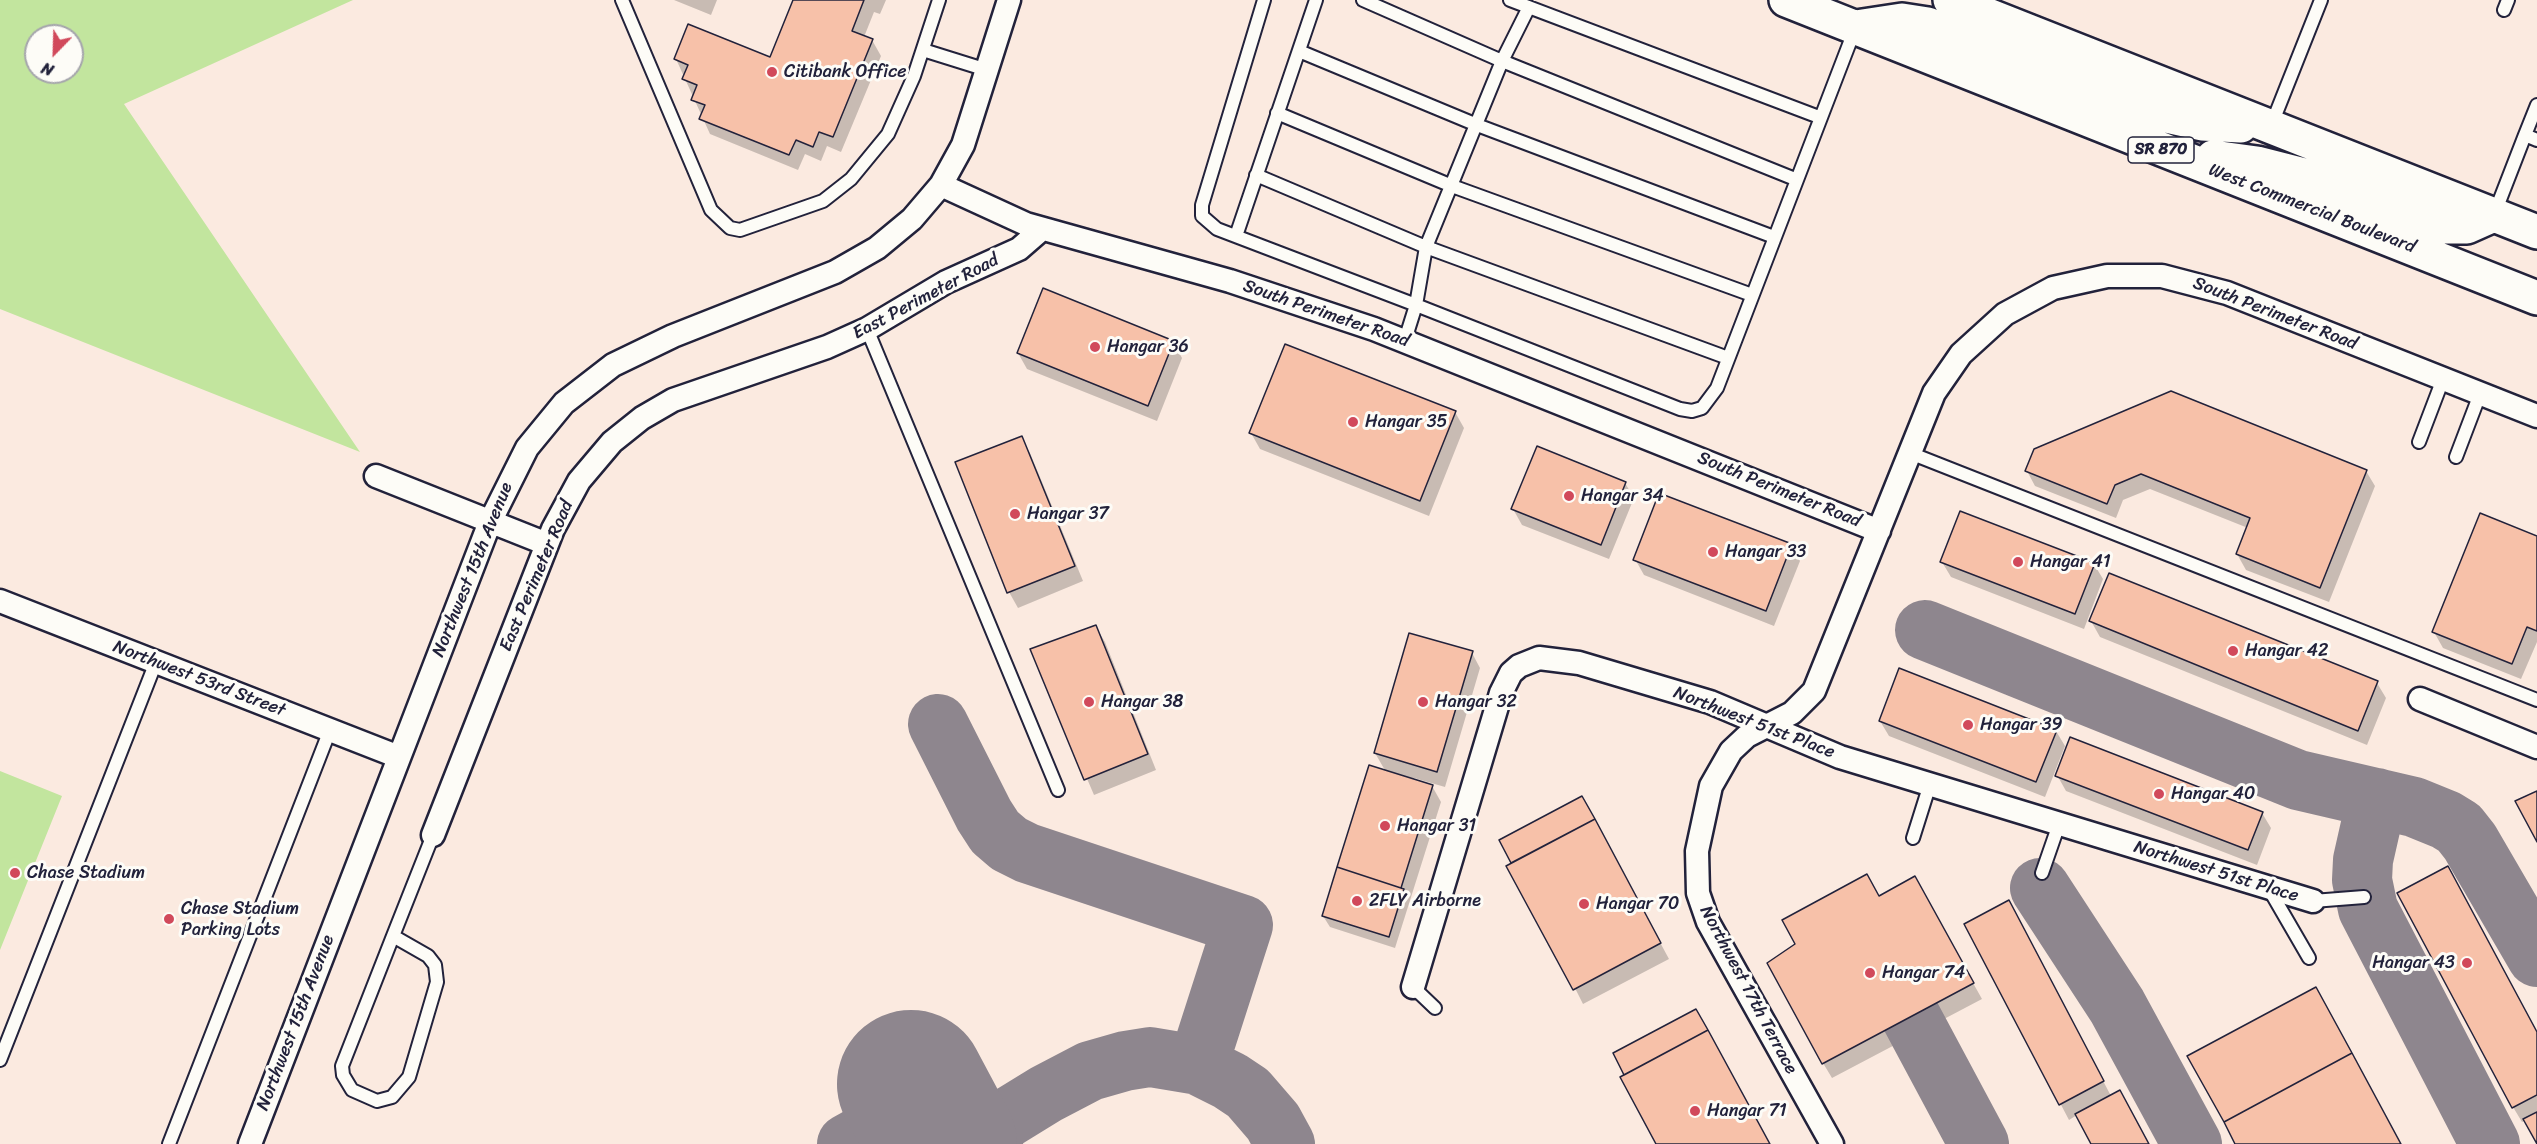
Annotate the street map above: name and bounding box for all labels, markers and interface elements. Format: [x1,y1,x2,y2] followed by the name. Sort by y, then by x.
[24,24,84,84] north arrow
[37,54,58,85] text: N
[784,61,907,83] place label: Citibank Office
[765,65,779,79] marker: Citibank Office
[2128,137,2194,163] road number: SR 870
[2206,160,2418,258] street label: West Commercial Boulevard
[849,249,1003,345] street label: East Perimeter Road
[2190,273,2360,355] street label: South Perimeter Road
[1240,275,1412,353] street label: South Perimeter Road
[1107,336,1189,358] place label: Hangar 36
[1088,340,1102,354] marker: Hangar 36
[1365,411,1448,433] place label: Hangar 35
[1346,415,1360,429] marker: Hangar 35
[1694,447,1864,533] street label: South Perimeter Road
[428,480,518,660] street label: Northwest 15th Avenue
[1581,485,1664,507] place label: Hangar 34
[1562,489,1576,503] marker: Hangar 34
[495,497,579,655] street label: East Perimeter Road
[1027,503,1109,525] place label: Hangar 37
[1008,507,1022,521] marker: Hangar 37
[1725,541,1806,563] place label: Hangar 33
[1706,545,1720,559] marker: Hangar 33
[2030,551,2111,573] place label: Hangar 41
[2011,555,2025,569] marker: Hangar 41
[110,636,288,722] street label: Northwest 53rd Street
[2245,640,2328,662] place label: Hangar 42
[2226,644,2240,658] marker: Hangar 42
[1670,682,1838,764] street label: Northwest 51st Place
[1101,691,1183,713] place label: Hangar 38
[1435,691,1517,713] place label: Hangar 32
[1082,695,1096,709] marker: Hangar 38
[1416,695,1430,709] marker: Hangar 32
[1980,714,2063,736] place label: Hangar 39
[1961,718,1975,732] marker: Hangar 39
[2171,783,2255,805] place label: Hangar 40
[2152,787,2166,801] marker: Hangar 40
[1397,815,1476,837] place label: Hangar 31
[1378,819,1392,833] marker: Hangar 31
[2131,837,2301,907] street label: Northwest 51st Place
[27,862,145,884] place label: Chase Stadium
[8,866,22,880] marker: Chase Stadium
[1369,890,1481,912] place label: 2FLY Airborne
[1596,893,1679,915] place label: Hangar 70
[1350,894,1364,908] marker: 2FLY Airborne
[1577,897,1591,911] marker: Hangar 70
[181,898,299,940] place label: Chase Stadium Parking Lots
[1695,902,1801,1078] street label: Northwest 17th Terrace
[162,912,176,926] marker: Chase Stadium Parking Lots
[253,932,339,1114] street label: Northwest 15th Avenue
[2372,952,2455,974] place label: Hangar 43
[2460,956,2474,970] marker: Hangar 43
[1882,962,1965,984] place label: Hangar 74
[1863,966,1877,980] marker: Hangar 74
[1707,1100,1787,1122] place label: Hangar 71
[1688,1104,1702,1118] marker: Hangar 71

